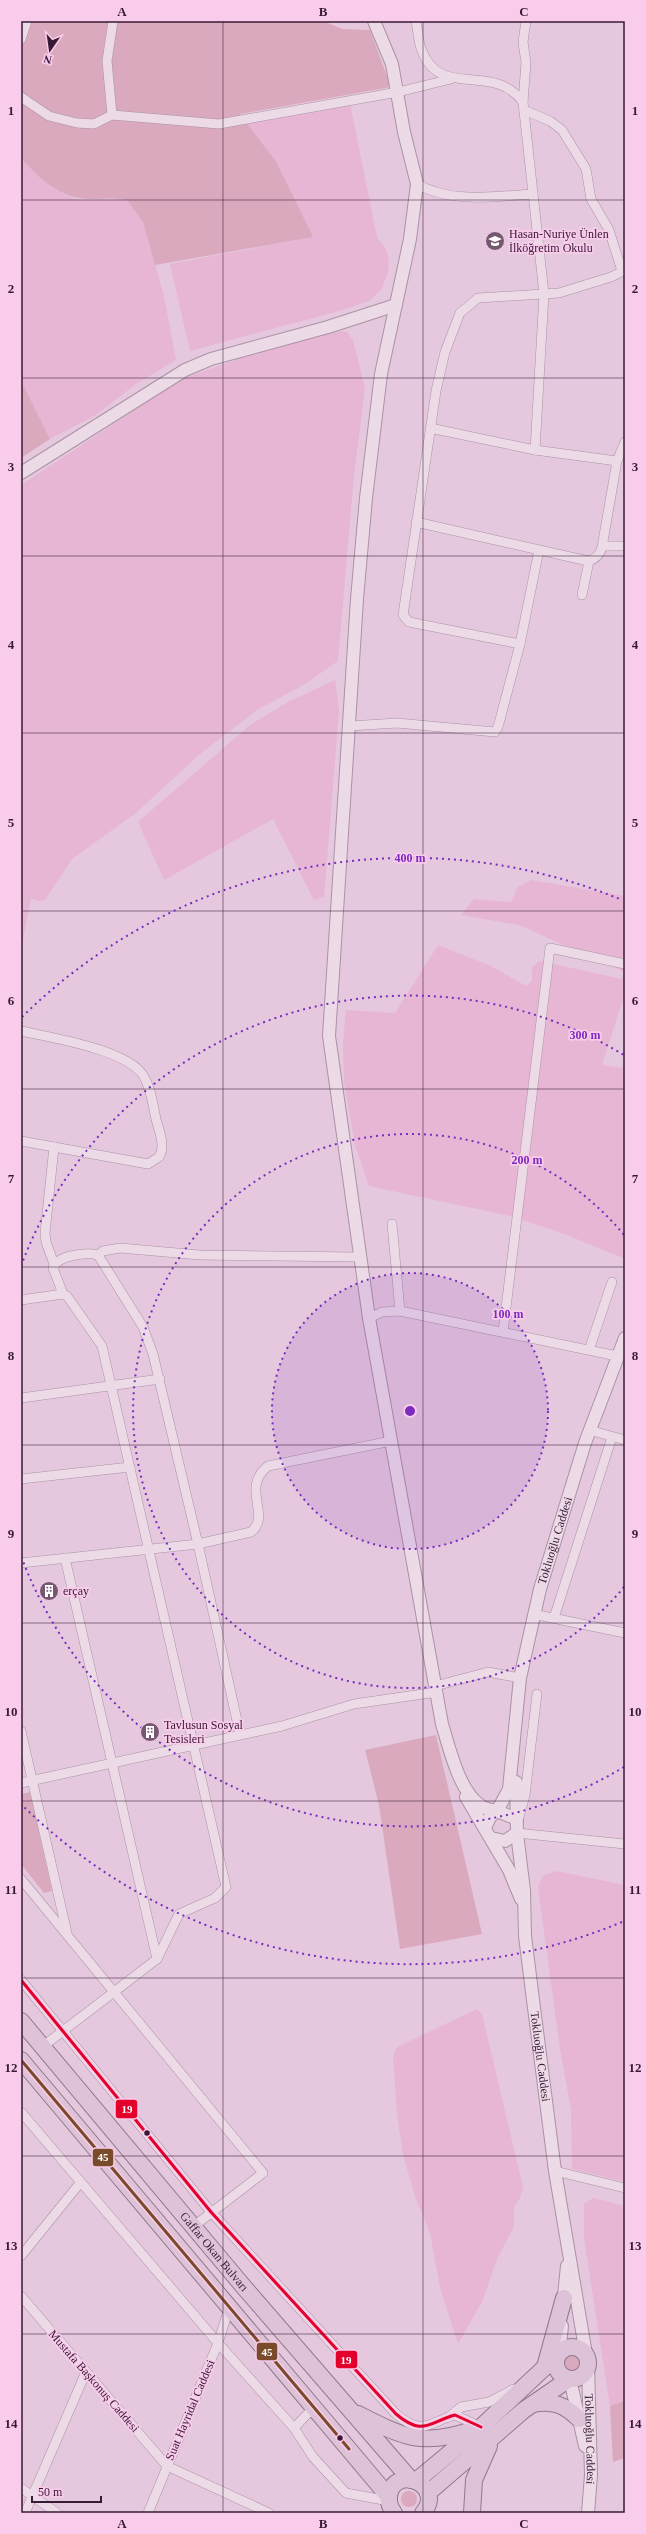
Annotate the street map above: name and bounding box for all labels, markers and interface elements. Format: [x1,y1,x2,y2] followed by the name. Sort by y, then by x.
[117,4,127,19] text: A
[319,4,328,19] text: B
[519,4,529,19] text: C
[30,30,70,70] north arrow
[42,53,53,66] text: N
[8,103,14,118] text: 1
[632,103,638,118] text: 1
[509,227,609,255] place label: Hasan-Nuriye Ünlen İlköğretim Okulu
[484,230,506,252] school or university icon: Hasan-Nuriye Ünlen İlköğretim Okulu
[8,281,14,296] text: 2
[632,281,638,296] text: 2
[8,459,15,474] text: 3
[632,459,639,474] text: 3
[8,637,15,652] text: 4
[632,637,639,652] text: 4
[8,815,15,830] text: 5
[632,815,639,830] text: 5
[395,851,426,865] text: 400 m
[8,993,15,1008] text: 6
[632,993,639,1008] text: 6
[570,1028,601,1042] text: 300 m
[512,1153,543,1167] text: 200 m
[8,1171,15,1186] text: 7
[632,1171,639,1186] text: 7
[493,1307,524,1321] text: 100 m
[8,1348,15,1363] text: 8
[632,1348,639,1363] text: 8
[403,1404,417,1418] centre of rings
[535,1494,575,1586] street label: Tokluoğlu Caddesi
[8,1526,15,1541] text: 9
[632,1526,639,1541] text: 9
[38,1580,60,1602] building icon: erçay
[63,1584,89,1598] place label: erçay
[5,1704,18,1719] text: 10
[629,1704,642,1719] text: 10
[164,1718,243,1746] place label: Tavlusun Sosyal Tesisleri
[139,1721,161,1743] building icon: Tavlusun Sosyal Tesisleri
[5,1882,17,1897] text: 11
[629,1882,641,1897] text: 11
[528,2011,553,2103] street label: Tokluoğlu Caddesi
[5,2060,18,2075] text: 12
[629,2060,642,2075] text: 12
[115,2099,138,2119] line badge: 19
[122,2103,133,2115] text: 19
[142,2128,152,2138] unlabelled marker
[92,2148,114,2167] line badge: 45
[98,2151,109,2163] text: 45
[177,2209,252,2295] street label: Gaffar Okan Bulvarı
[5,2238,18,2253] text: 13
[629,2238,642,2253] text: 13
[46,2327,143,2435] street label: Mustafa Başkonuş Caddesi
[256,2342,278,2361] line badge: 45
[262,2346,273,2358] text: 45
[335,2350,358,2369] line badge: 19
[341,2354,352,2366] text: 19
[162,2357,218,2462] street label: Suat Hayridal Caddesi
[582,2393,598,2486] street label: Tokluoğlu Caddesi
[5,2416,18,2431] text: 14
[629,2416,642,2431] text: 14
[335,2433,345,2443] unlabelled marker
[32,2478,101,2504] scale bar
[38,2485,63,2499] text: 50 m
[117,2516,127,2531] text: A
[319,2516,328,2531] text: B
[519,2516,529,2531] text: C

